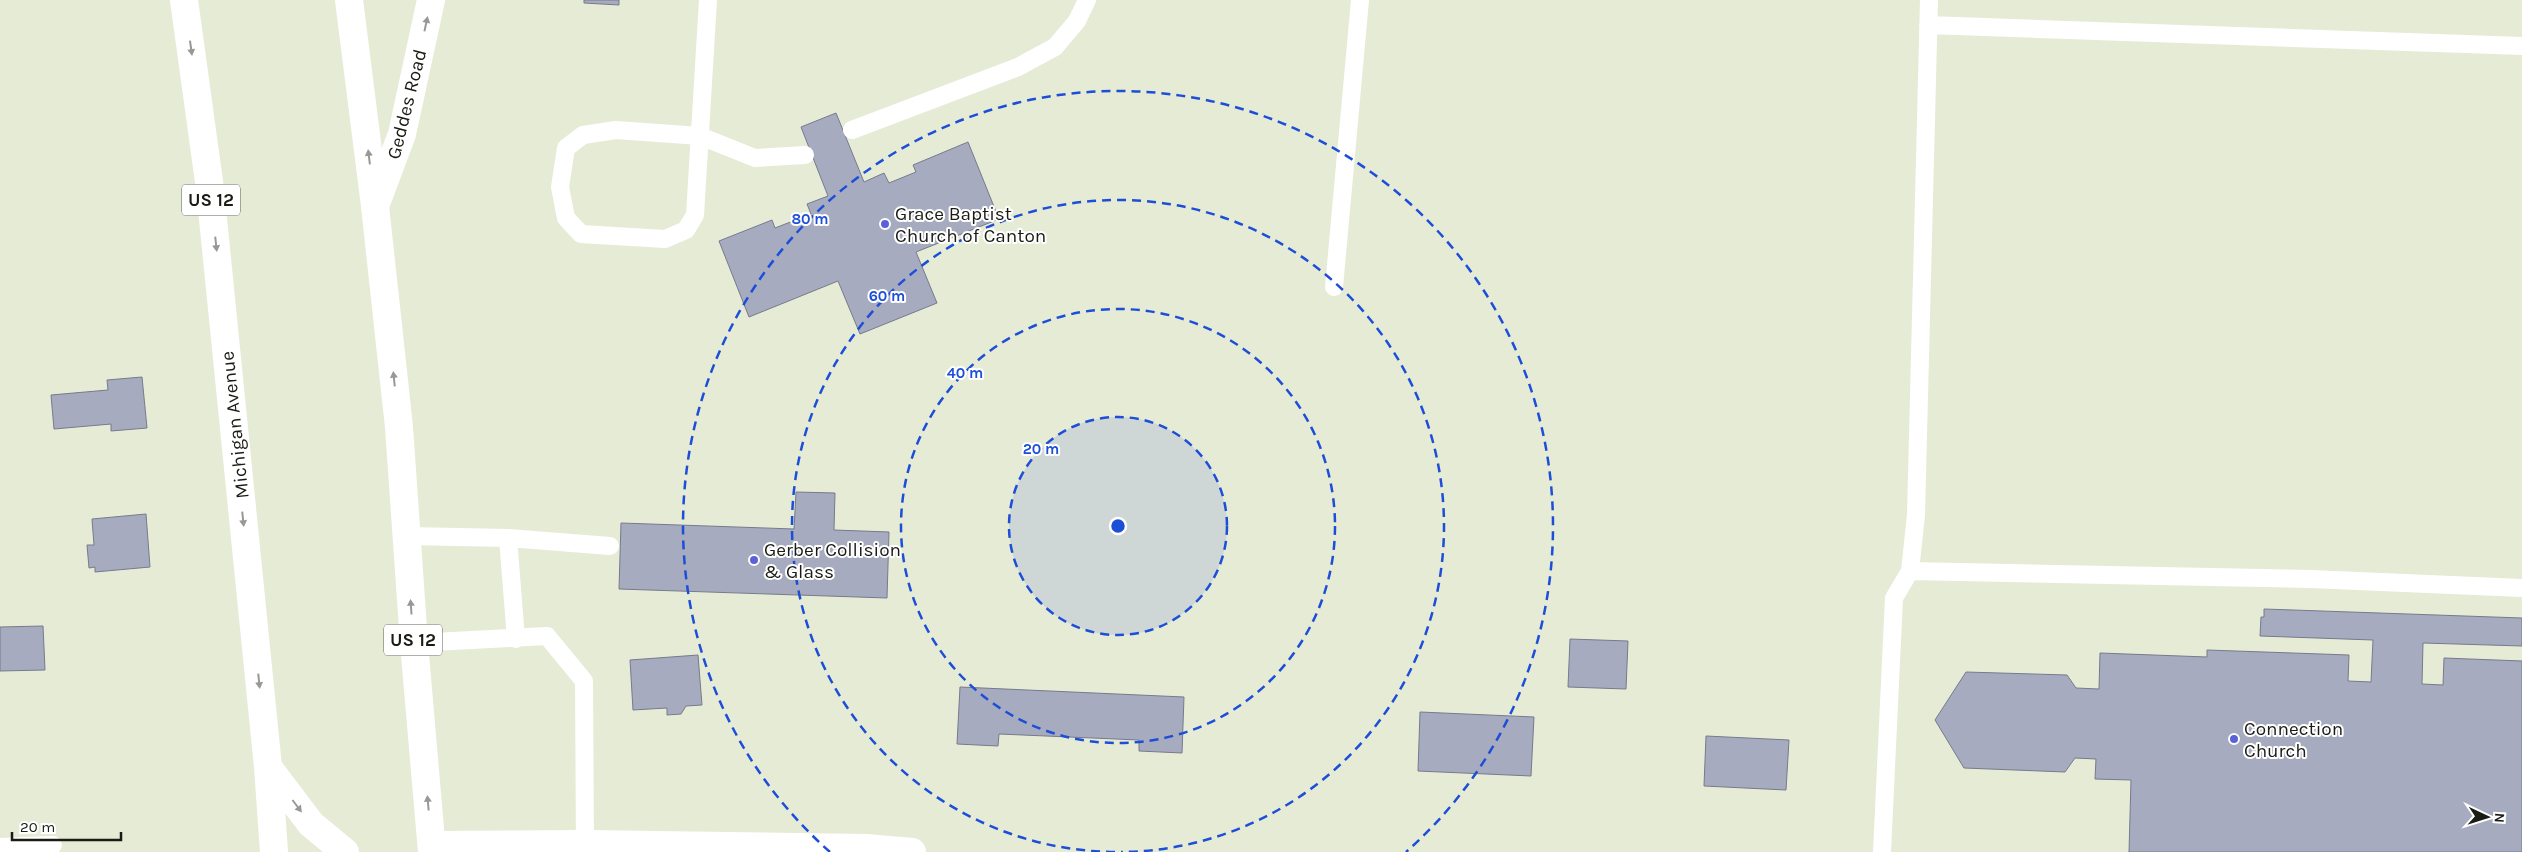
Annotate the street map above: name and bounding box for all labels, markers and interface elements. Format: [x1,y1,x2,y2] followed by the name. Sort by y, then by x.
[422,17,430,32] one-way arrow
[187,41,195,57] one-way arrow
[383,47,431,161] street label: Geddes Road
[365,149,373,165] one-way arrow
[182,184,240,216] road number: US 12
[895,203,1046,247] place label: Grace Baptist Church of Canton
[791,210,829,228] text: 80 m
[879,218,891,230] marker: Grace Baptist Church of Canton
[212,236,220,252] one-way arrow
[869,287,905,305] text: 60 m
[216,350,254,500] street label: Michigan Avenue
[947,364,983,382] text: 40 m
[390,371,398,387] one-way arrow
[1023,440,1059,458] text: 20 m
[239,512,247,528] one-way arrow
[1109,517,1127,535] centre of rings
[764,539,901,583] place label: Gerber Collision & Glass
[748,554,760,566] marker: Gerber Collision & Glass
[407,598,415,614] one-way arrow
[384,624,442,656] road number: US 12
[255,673,263,689] one-way arrow
[2244,718,2343,762] place label: Connection Church
[2228,733,2240,745] marker: Connection Church
[2462,792,2512,842] north arrow
[424,795,432,811] one-way arrow
[292,799,303,812] one-way arrow
[12,810,121,842] scale bar
[2491,812,2508,823] text: N
[20,818,55,836] text: 20 m

